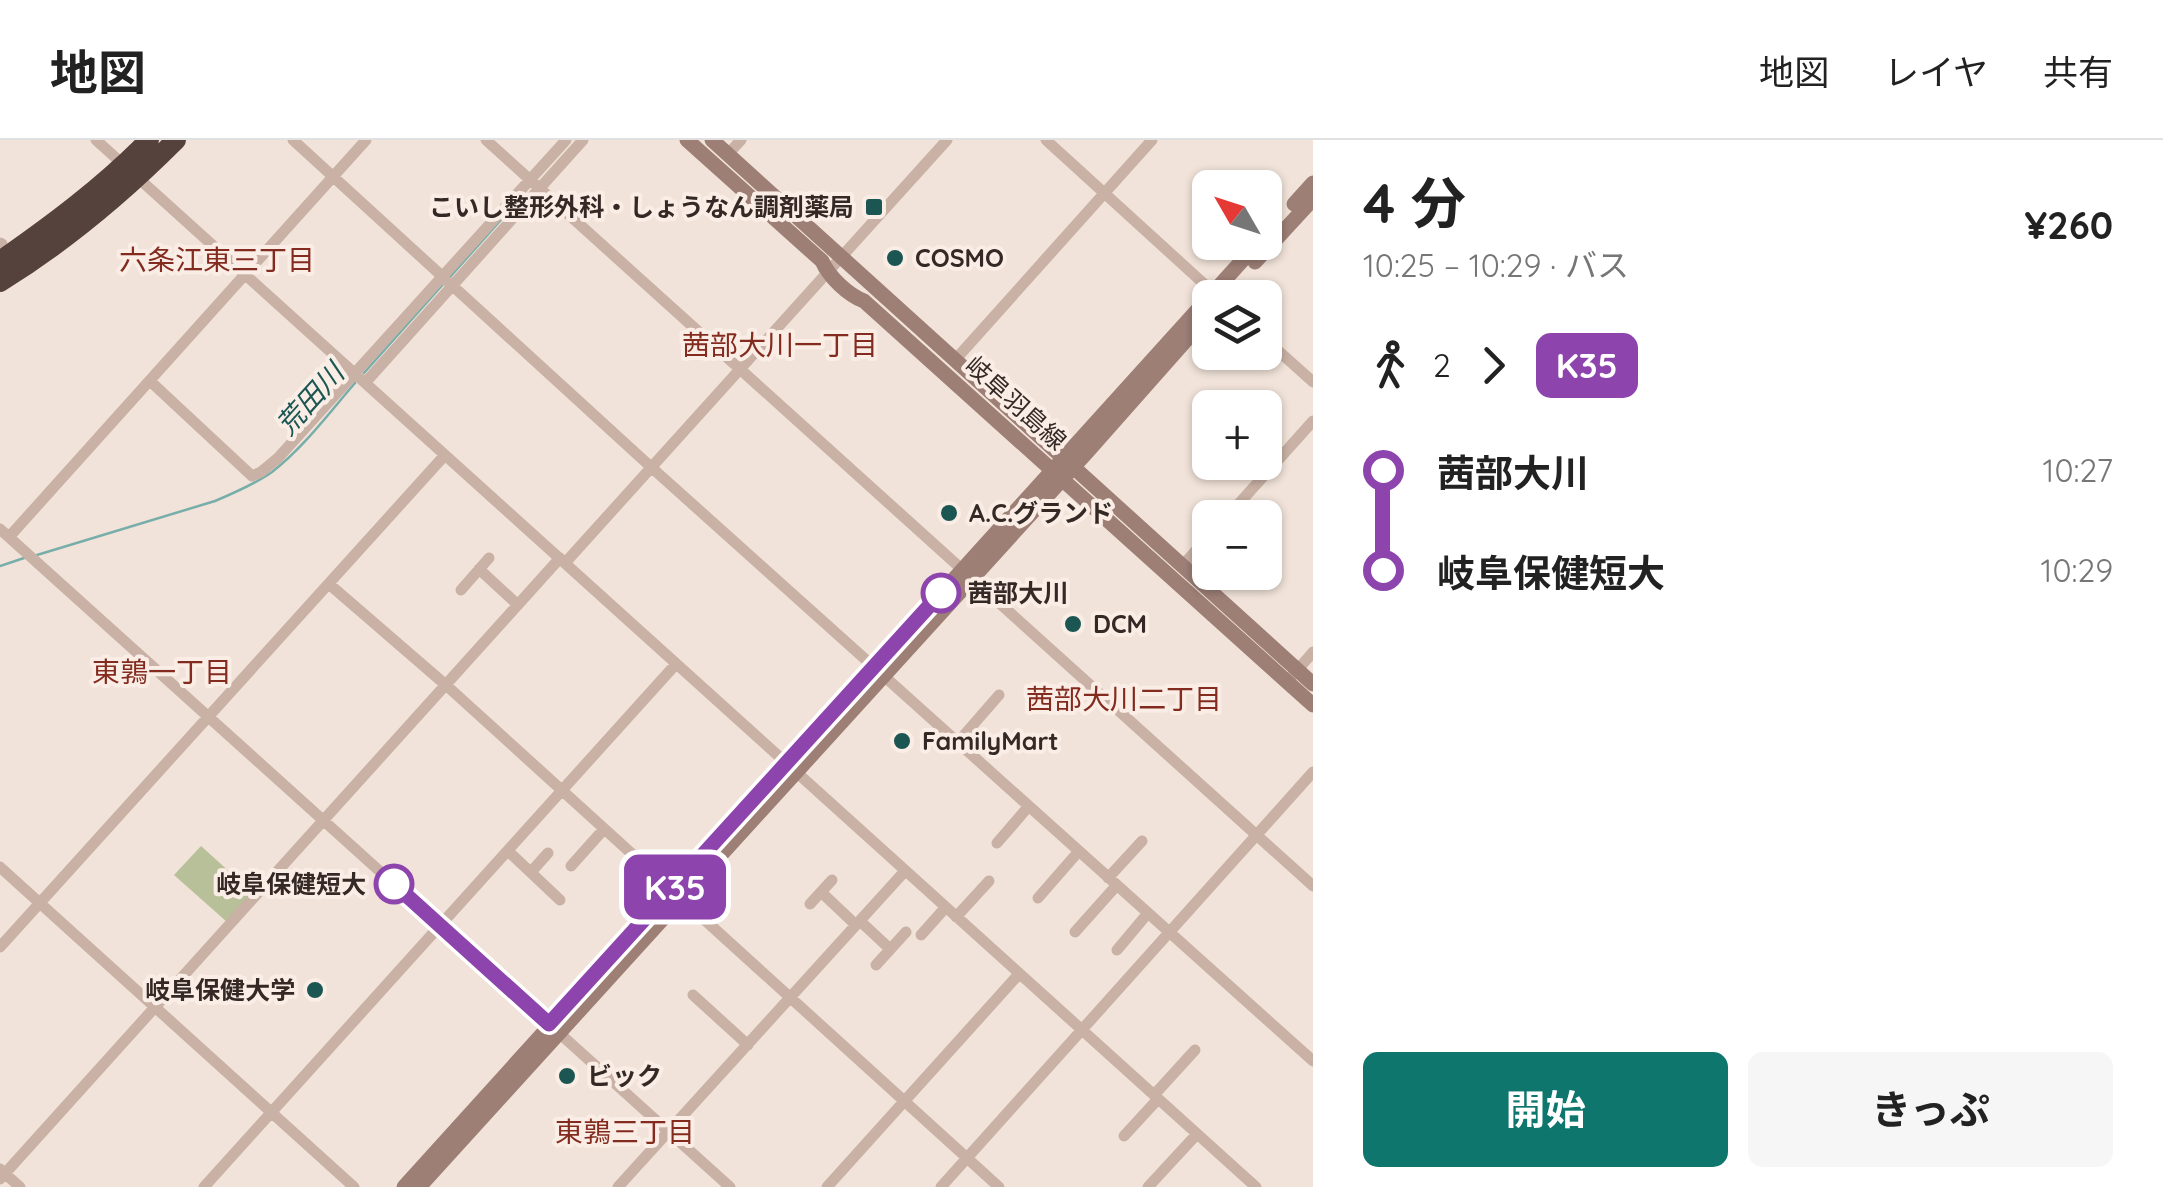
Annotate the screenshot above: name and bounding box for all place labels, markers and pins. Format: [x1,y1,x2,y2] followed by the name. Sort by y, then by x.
[429,191,854,222] place label: こいし整形外科・しょうなん調剤薬局
[863,196,885,218] marker: こいし整形外科・しょうなん調剤薬局
[915,242,1004,273] place label: COSMO
[884,247,906,269] marker: COSMO
[969,497,1113,528] place label: A.C.グランド
[938,502,960,524] marker: A.C.グランド
[922,574,960,612] marker: 茜部大川
[968,577,1068,608] place label: 茜部大川
[1093,608,1147,639] place label: DCM
[1062,613,1084,635] marker: DCM
[922,725,1059,756] place label: FamilyMart
[891,730,913,752] marker: FamilyMart
[375,865,413,903] marker: 岐阜保健短大
[216,868,366,899] place label: 岐阜保健短大
[145,974,295,1005] place label: 岐阜保健大学
[304,979,326,1001] marker: 岐阜保健大学
[587,1060,662,1091] place label: ビック
[556,1065,578,1087] marker: ビック

